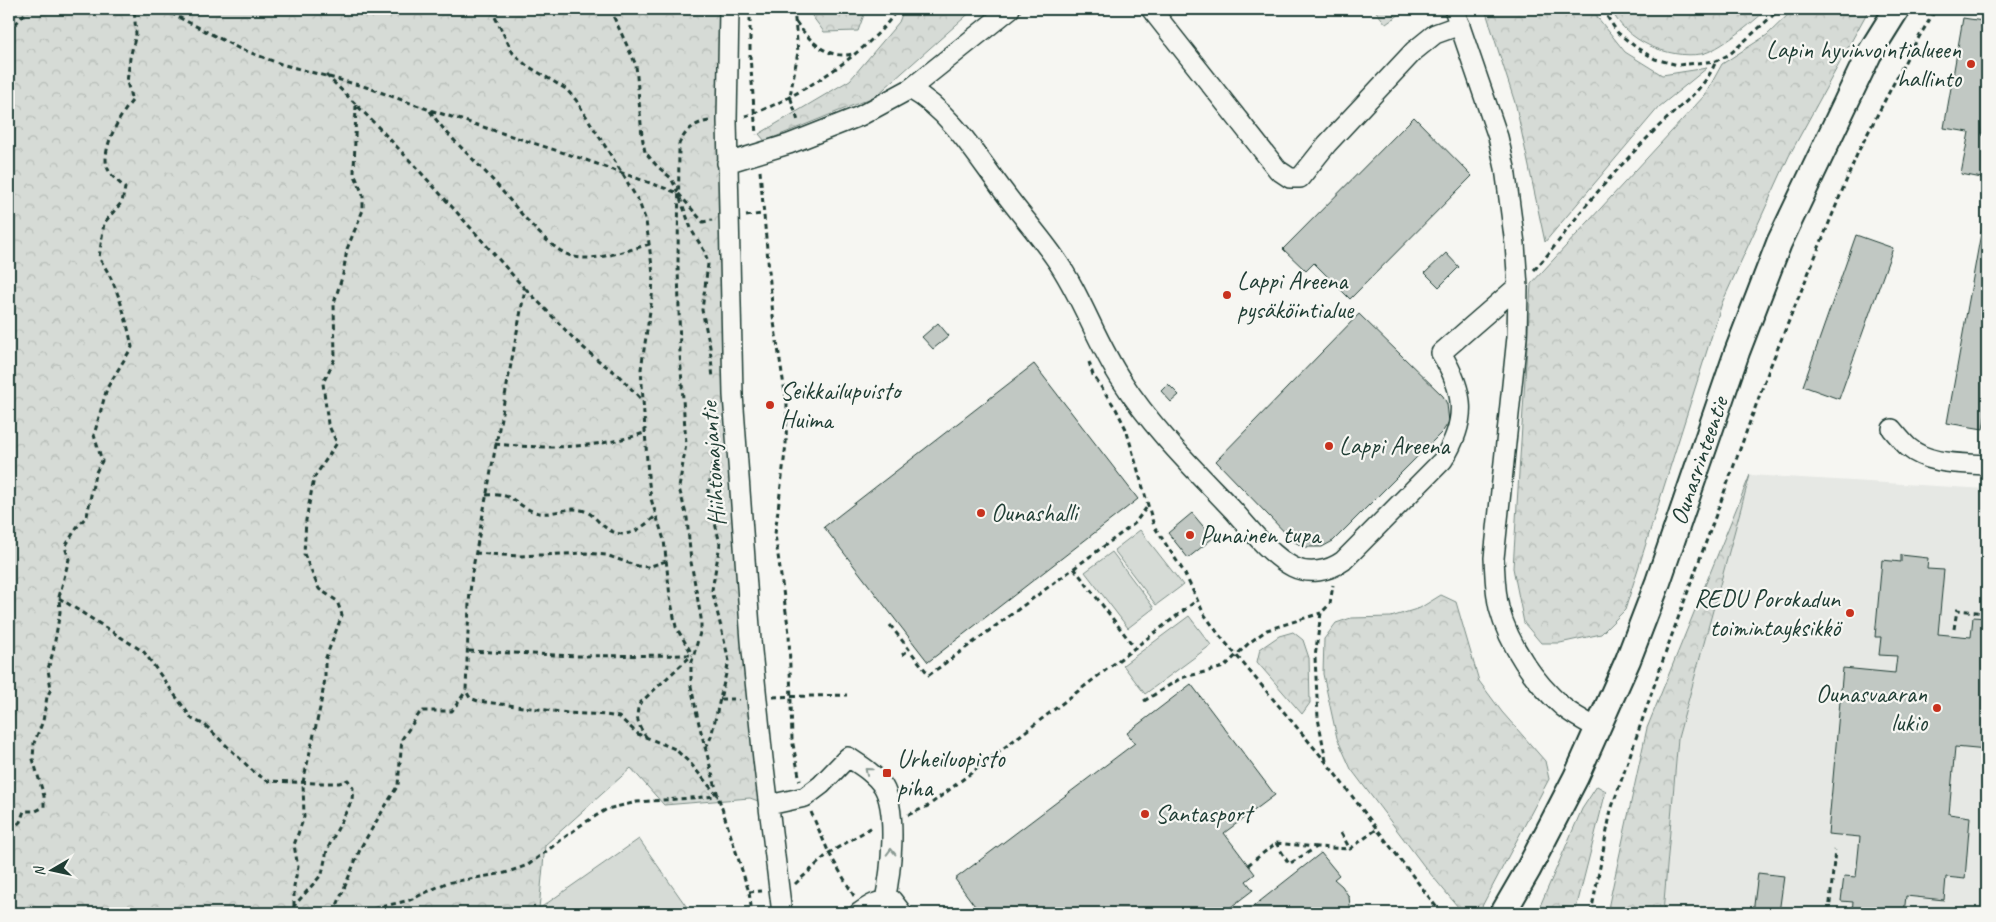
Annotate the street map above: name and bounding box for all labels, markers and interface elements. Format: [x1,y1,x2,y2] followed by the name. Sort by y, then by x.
[1766,34,1962,95] place label: Lapin hyvinvointialueen hallinto
[1965,58,1977,70] marker: Lapin hyvinvointialueen hallinto
[1237,265,1355,326] place label: Lappi Areena pysäköintialue
[1221,289,1233,301] marker: Lappi Areena pysäköintialue
[780,375,903,436] place label: Seikkailupuisto Huima
[1662,391,1736,529] street label: Ounasrinteentie
[693,399,733,527] street label: Hiihtomajantie
[764,399,776,411] marker: Seikkailupuisto Huima
[1339,430,1451,462] place label: Lappi Areena
[1323,440,1335,452] marker: Lappi Areena
[991,497,1081,529] place label: Ounashalli
[975,507,987,519] marker: Ounashalli
[1200,519,1323,551] place label: Punainen tupa
[1184,529,1196,541] marker: Punainen tupa
[1694,583,1843,644] place label: REDU Porokadun toimintayksikkö
[1844,607,1856,619] marker: REDU Porokadun toimintayksikkö
[1816,678,1928,739] place label: Ounasvaaran lukio
[1931,702,1943,714] marker: Ounasvaaran lukio
[897,743,1006,804] place label: Urheiluopisto piha
[881,767,893,779] marker: Urheiluopisto piha
[865,769,874,777] one-way arrow
[1155,798,1255,830] place label: Santasport
[1139,808,1151,820] marker: Santasport
[28,844,78,894] north arrow
[886,848,896,856] one-way arrow
[30,864,49,878] text: N

